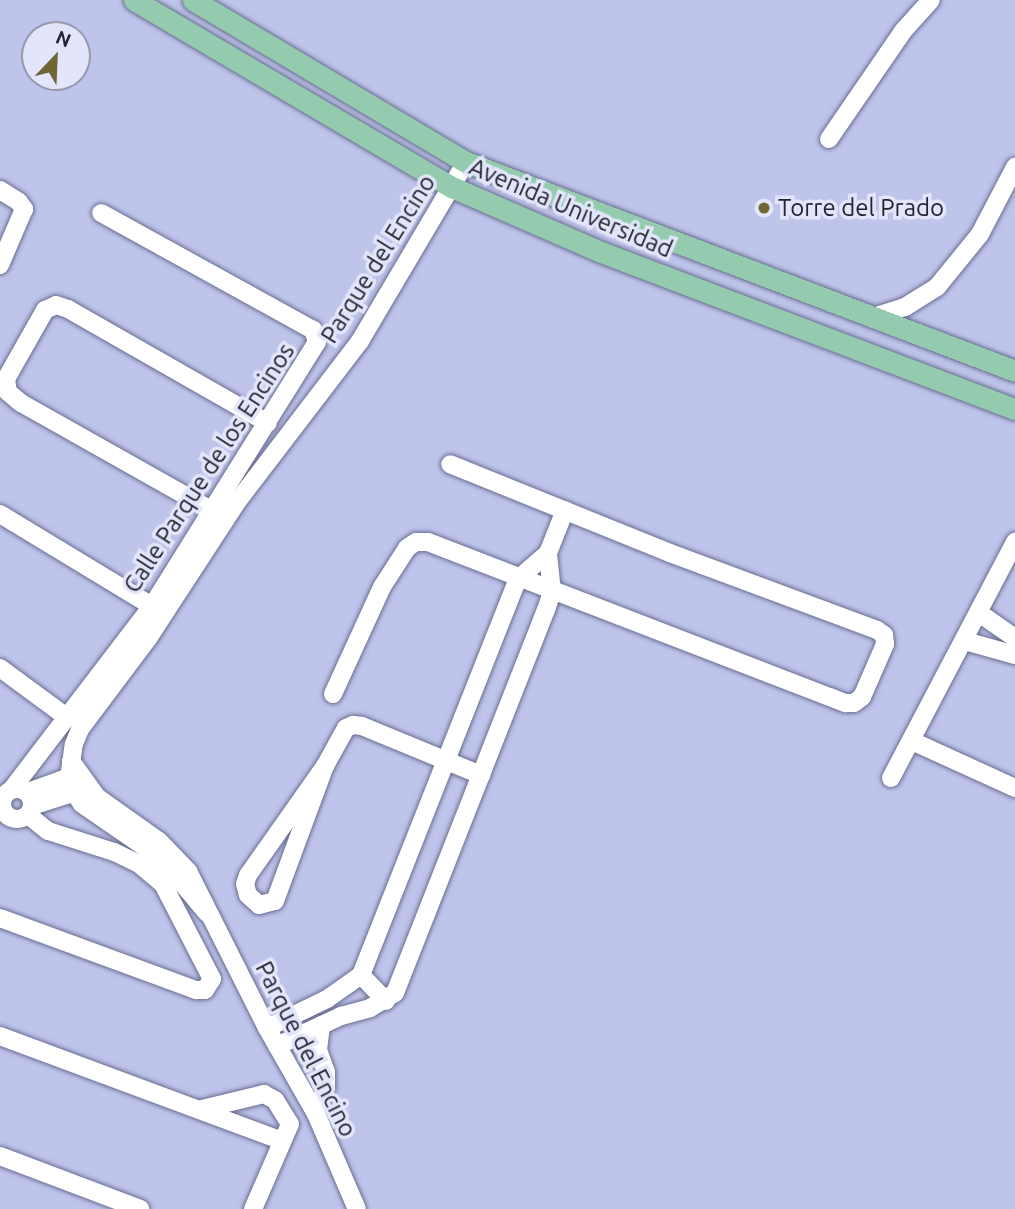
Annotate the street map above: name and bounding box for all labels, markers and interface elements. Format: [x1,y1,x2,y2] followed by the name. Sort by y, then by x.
[21,21,91,91] north arrow
[53,26,74,51] text: N
[465,152,677,264] street label: Avenida Universidad
[315,170,441,348] street label: Parque del Encino
[778,194,944,222] place label: Torre del Prado
[756,200,772,216] marker: Torre del Prado
[117,338,301,598] street label: Calle Parque de los Encinos
[249,956,363,1142] street label: Parque del Encino

